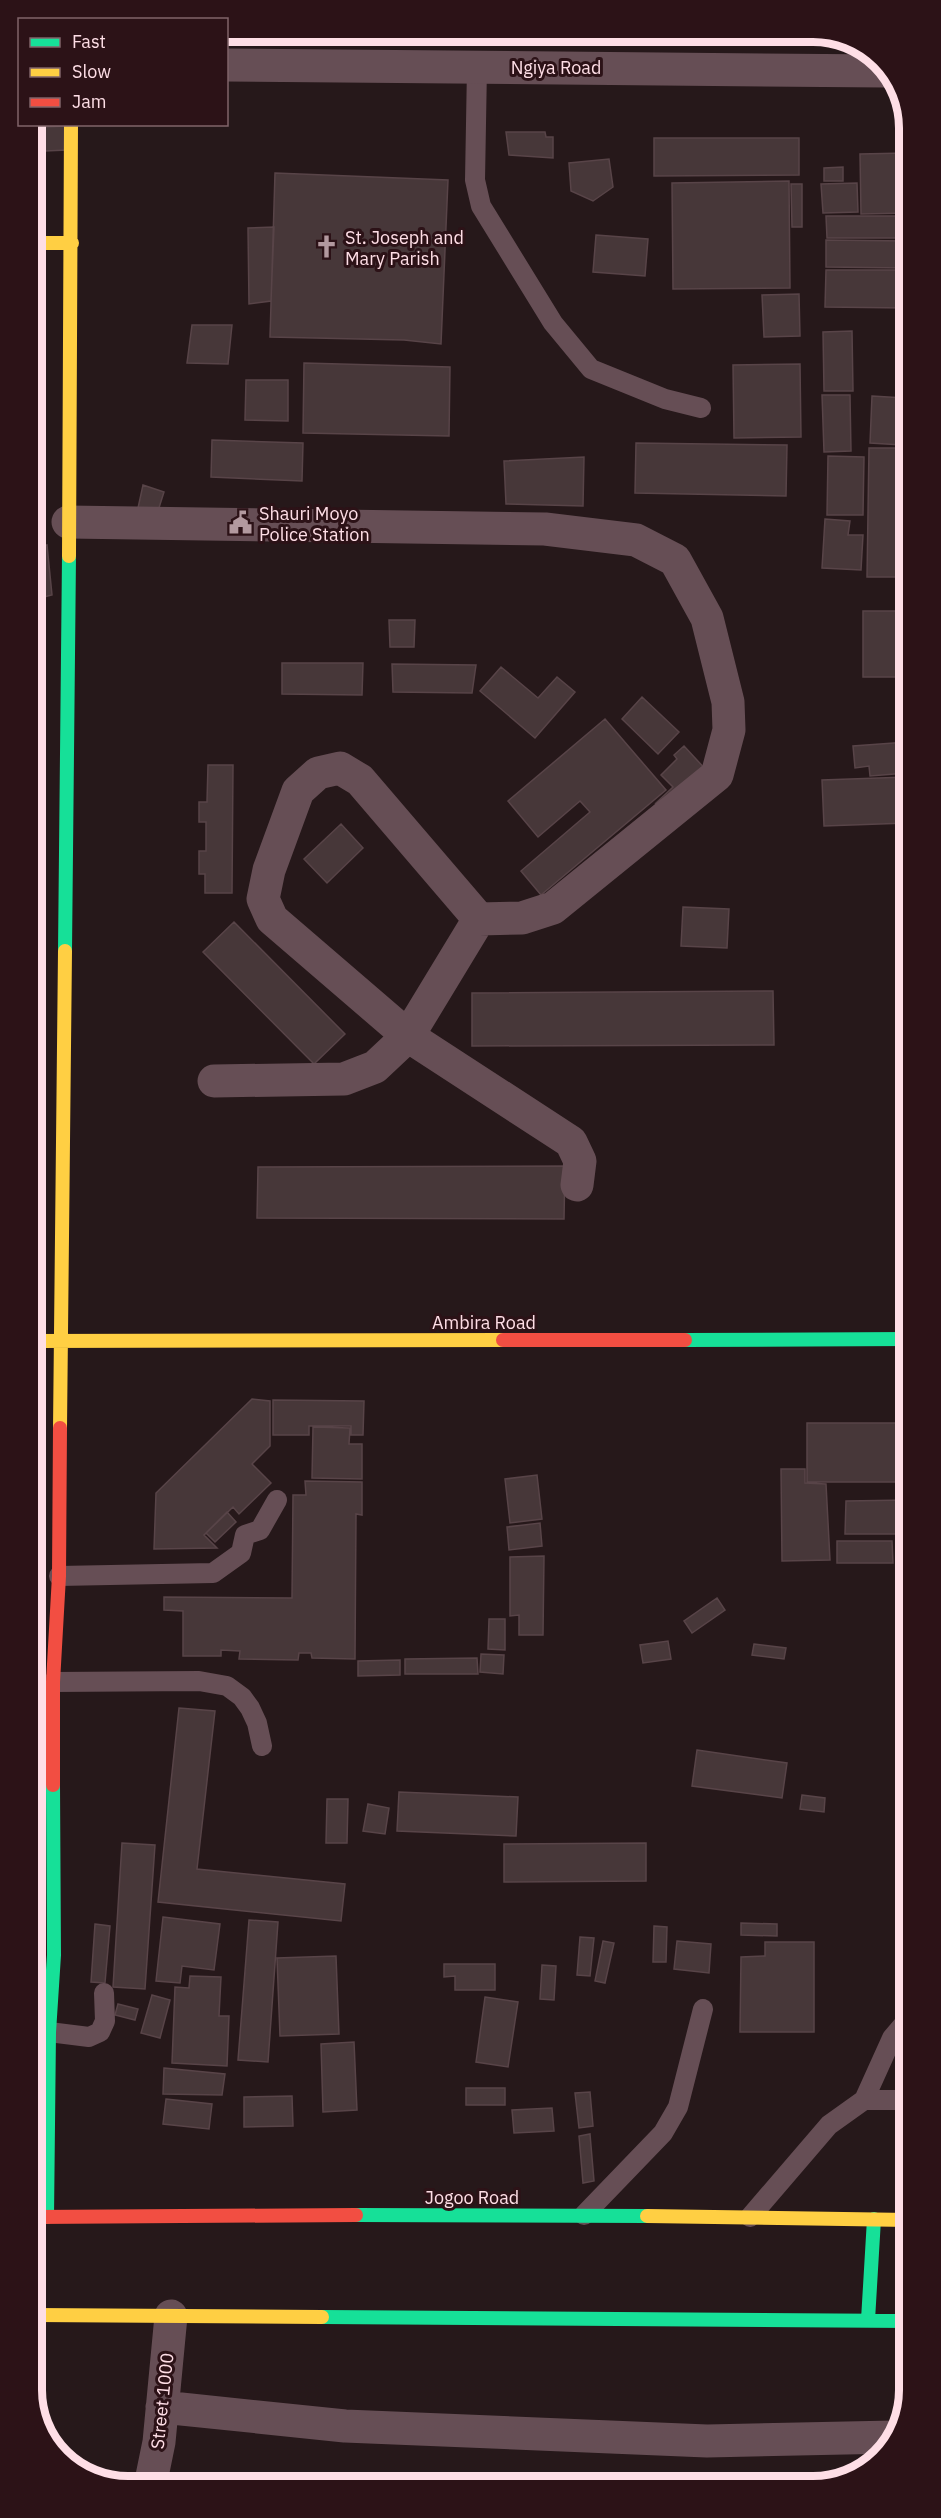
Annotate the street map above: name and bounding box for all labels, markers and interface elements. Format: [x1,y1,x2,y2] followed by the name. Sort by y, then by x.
[18,18,228,126] legend
[72,30,106,53] text: Fast
[511,56,601,79] street label: Ngiya Road
[72,60,111,83] text: Slow
[72,90,107,113] text: Jam
[345,226,464,270] place label: St. Joseph and Mary Parish
[314,234,340,260] church icon: St. Joseph and Mary Parish
[259,502,370,546] place label: Shauri Moyo Police Station
[228,510,254,536] public building icon: Shauri Moyo Police Station
[432,1311,536,1334] street label: Ambira Road
[425,2186,519,2209] street label: Jogoo Road
[146,2352,178,2450] street label: Street 1000

